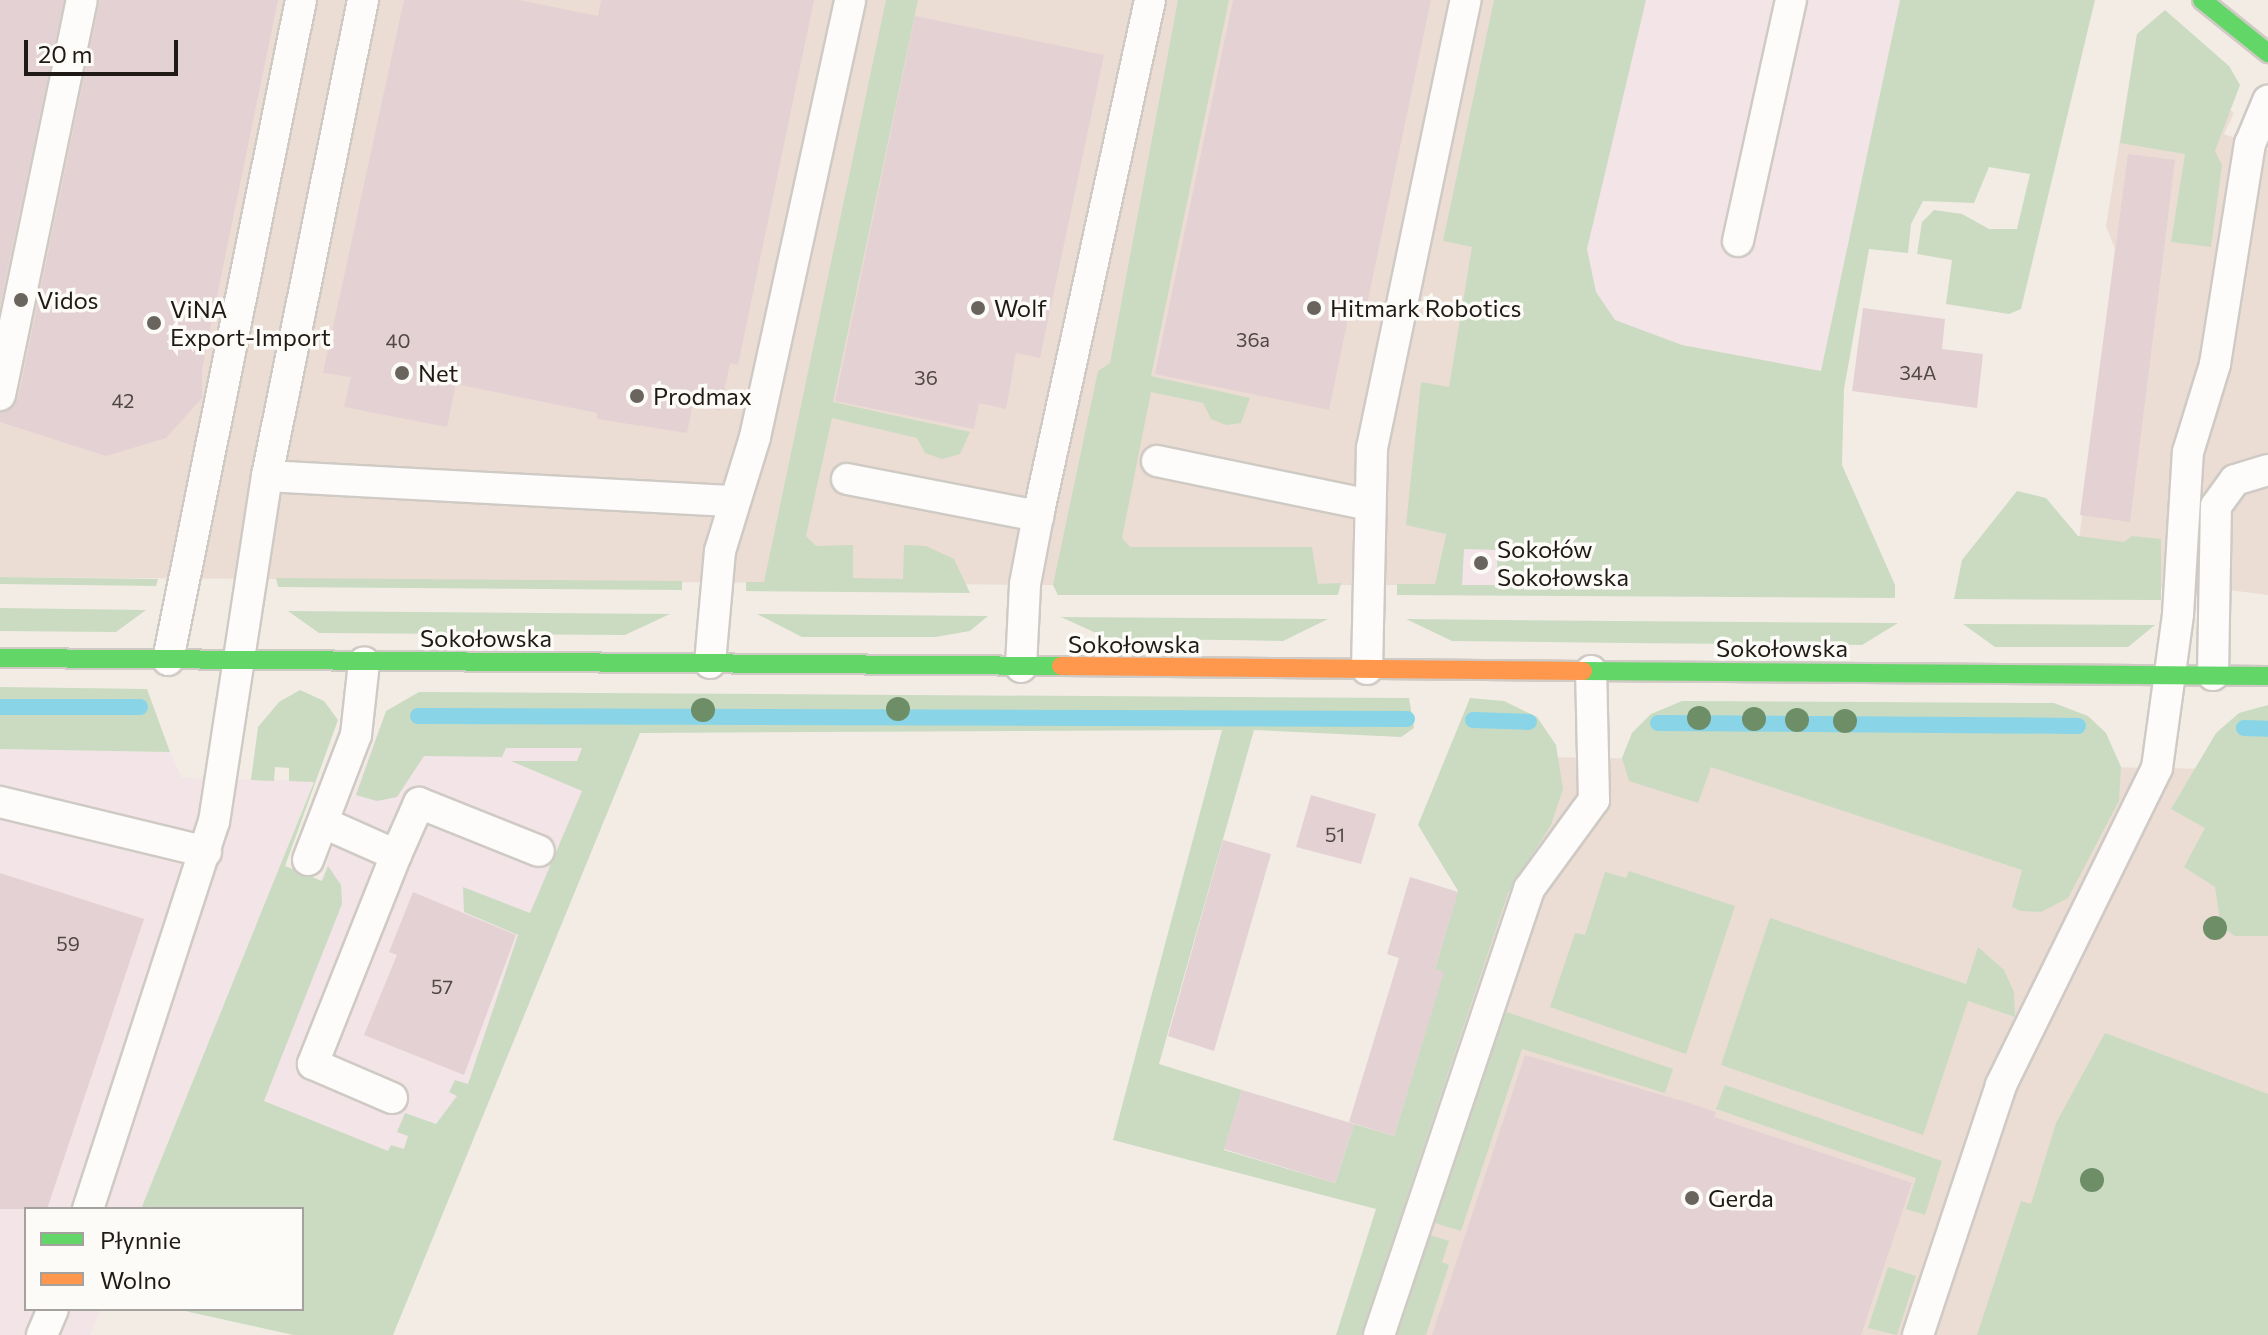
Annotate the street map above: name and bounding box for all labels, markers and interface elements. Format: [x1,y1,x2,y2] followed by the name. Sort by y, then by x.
[28,24,182,74] scale bar
[38,39,92,68] text: 20 m
[37,286,99,314] place label: Vidos
[12,291,30,309] marker: Vidos
[994,294,1047,322] place label: Wolf
[1330,294,1521,322] place label: Hitmark Robotics
[170,295,331,351] place label: ViNA Export-Import
[969,299,987,317] marker: Wolf
[1305,299,1323,317] marker: Hitmark Robotics
[145,314,163,332] marker: ViNA Export-Import
[1236,327,1270,351] house number: 36a
[385,328,411,352] house number: 40
[418,359,458,387] place label: Net
[1899,360,1937,384] house number: 34A
[393,364,411,382] marker: Net
[914,365,938,389] house number: 36
[653,382,752,410] place label: Prodmax
[628,387,646,405] marker: Prodmax
[112,388,134,412] house number: 42
[1497,535,1629,591] place label: Sokołów Sokołowska
[1472,554,1490,572] marker: Sokołów Sokołowska
[420,624,552,652] street label: Sokołowska
[1068,630,1200,658] street label: Sokołowska
[1716,634,1848,662] street label: Sokołowska
[1325,822,1345,846] house number: 51
[56,931,80,955] house number: 59
[431,974,453,998] house number: 57
[1708,1184,1774,1212] place label: Gerda
[1683,1189,1701,1207] marker: Gerda
[24,1207,304,1311] legend
[100,1225,181,1254] text: Płynnie
[100,1265,171,1294] text: Wolno

